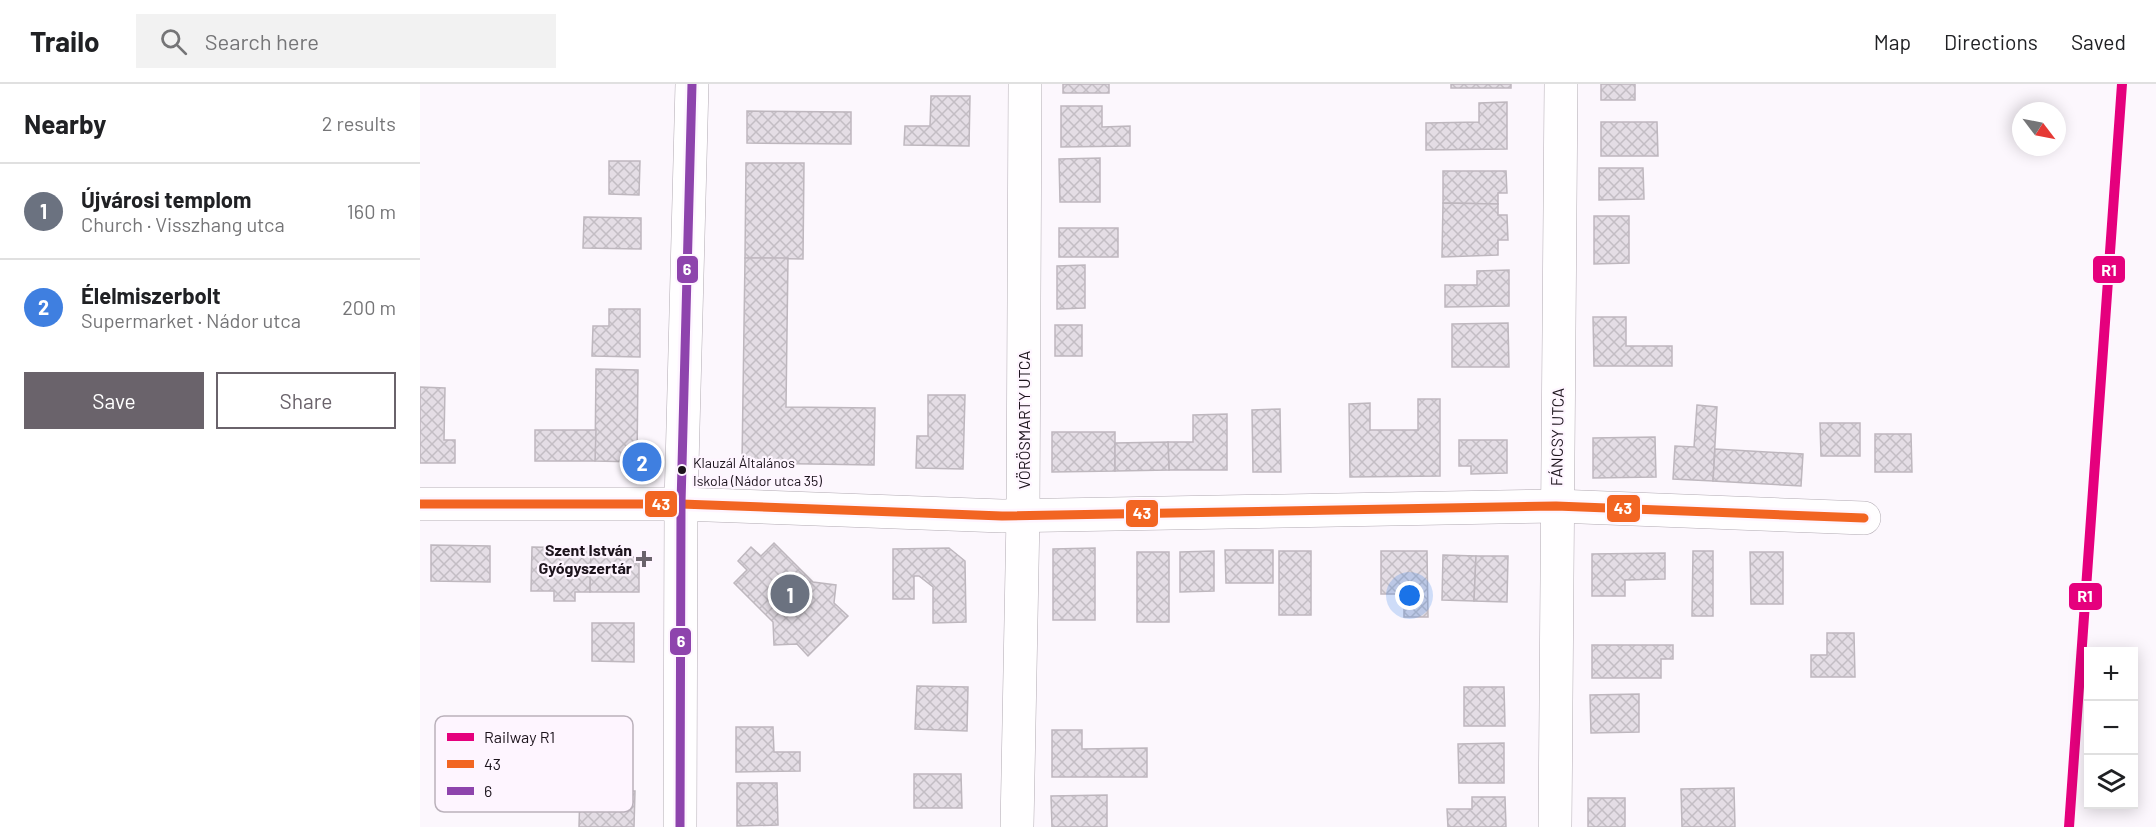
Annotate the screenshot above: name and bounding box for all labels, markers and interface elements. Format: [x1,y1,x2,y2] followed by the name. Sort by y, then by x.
[136,14,556,68] search box
[30,24,100,58] text: Trailo
[157,25,190,58] icon: search
[205,28,319,54] text: Search here
[1874,29,1911,54] text: Map
[1944,29,2038,54] text: Directions
[2071,29,2126,54] text: Saved
[2012,102,2066,156] north arrow
[24,108,106,139] text: Nearby
[322,111,396,135] text: 2 results
[81,186,251,212] text: Újvárosi templom
[40,199,47,223] text: 1
[347,199,396,223] text: 160 m
[81,212,285,236] text: Church · Visszhang utca
[676,255,699,284] line badge: 6
[2092,255,2126,284] line badge: R1
[683,259,692,278] text: 6
[2101,260,2117,279] text: R1
[81,282,221,308] text: Élelmiszerbolt
[38,295,49,319] text: 2
[342,295,396,319] text: 200 m
[81,308,301,332] text: Supermarket · Nádor utca
[1014,350,1033,489] street label: VÖRÖSMARTY UTCA
[24,372,204,429] button: Save
[216,372,396,429] button: Share
[1546,388,1567,486] street label: FÁNCSY UTCA
[622,440,662,484] pin: 2
[693,454,822,489] place label: Klauzál Általános Iskola (Nádor utca 35)
[676,464,688,476] marker: Klauzál Általános Iskola (Nádor utca 35)
[644,490,678,518] line badge: 43
[652,494,670,513] text: 43
[1606,494,1641,523] line badge: 43
[1614,498,1632,517] text: 43
[1125,499,1159,528] line badge: 43
[1133,503,1151,522] text: 43
[538,540,632,577] place label: Szent István Gyógyszertár
[637,552,651,566] marker: Szent István Gyógyszertár
[770,572,809,616] pin: 1
[1395,581,1424,610] your location
[2068,582,2103,611] line badge: R1
[2077,586,2093,605] text: R1
[669,627,692,656] line badge: 6
[677,631,686,650] text: 6
[2084,647,2138,809] map controls
[2084,647,2138,701] button: +
[2084,701,2138,755] button: −
[435,716,633,812] legend
[484,727,555,746] text: Railway R1
[484,754,501,773] text: 43
[2084,755,2138,809] button: layers
[484,781,492,800] text: 6

